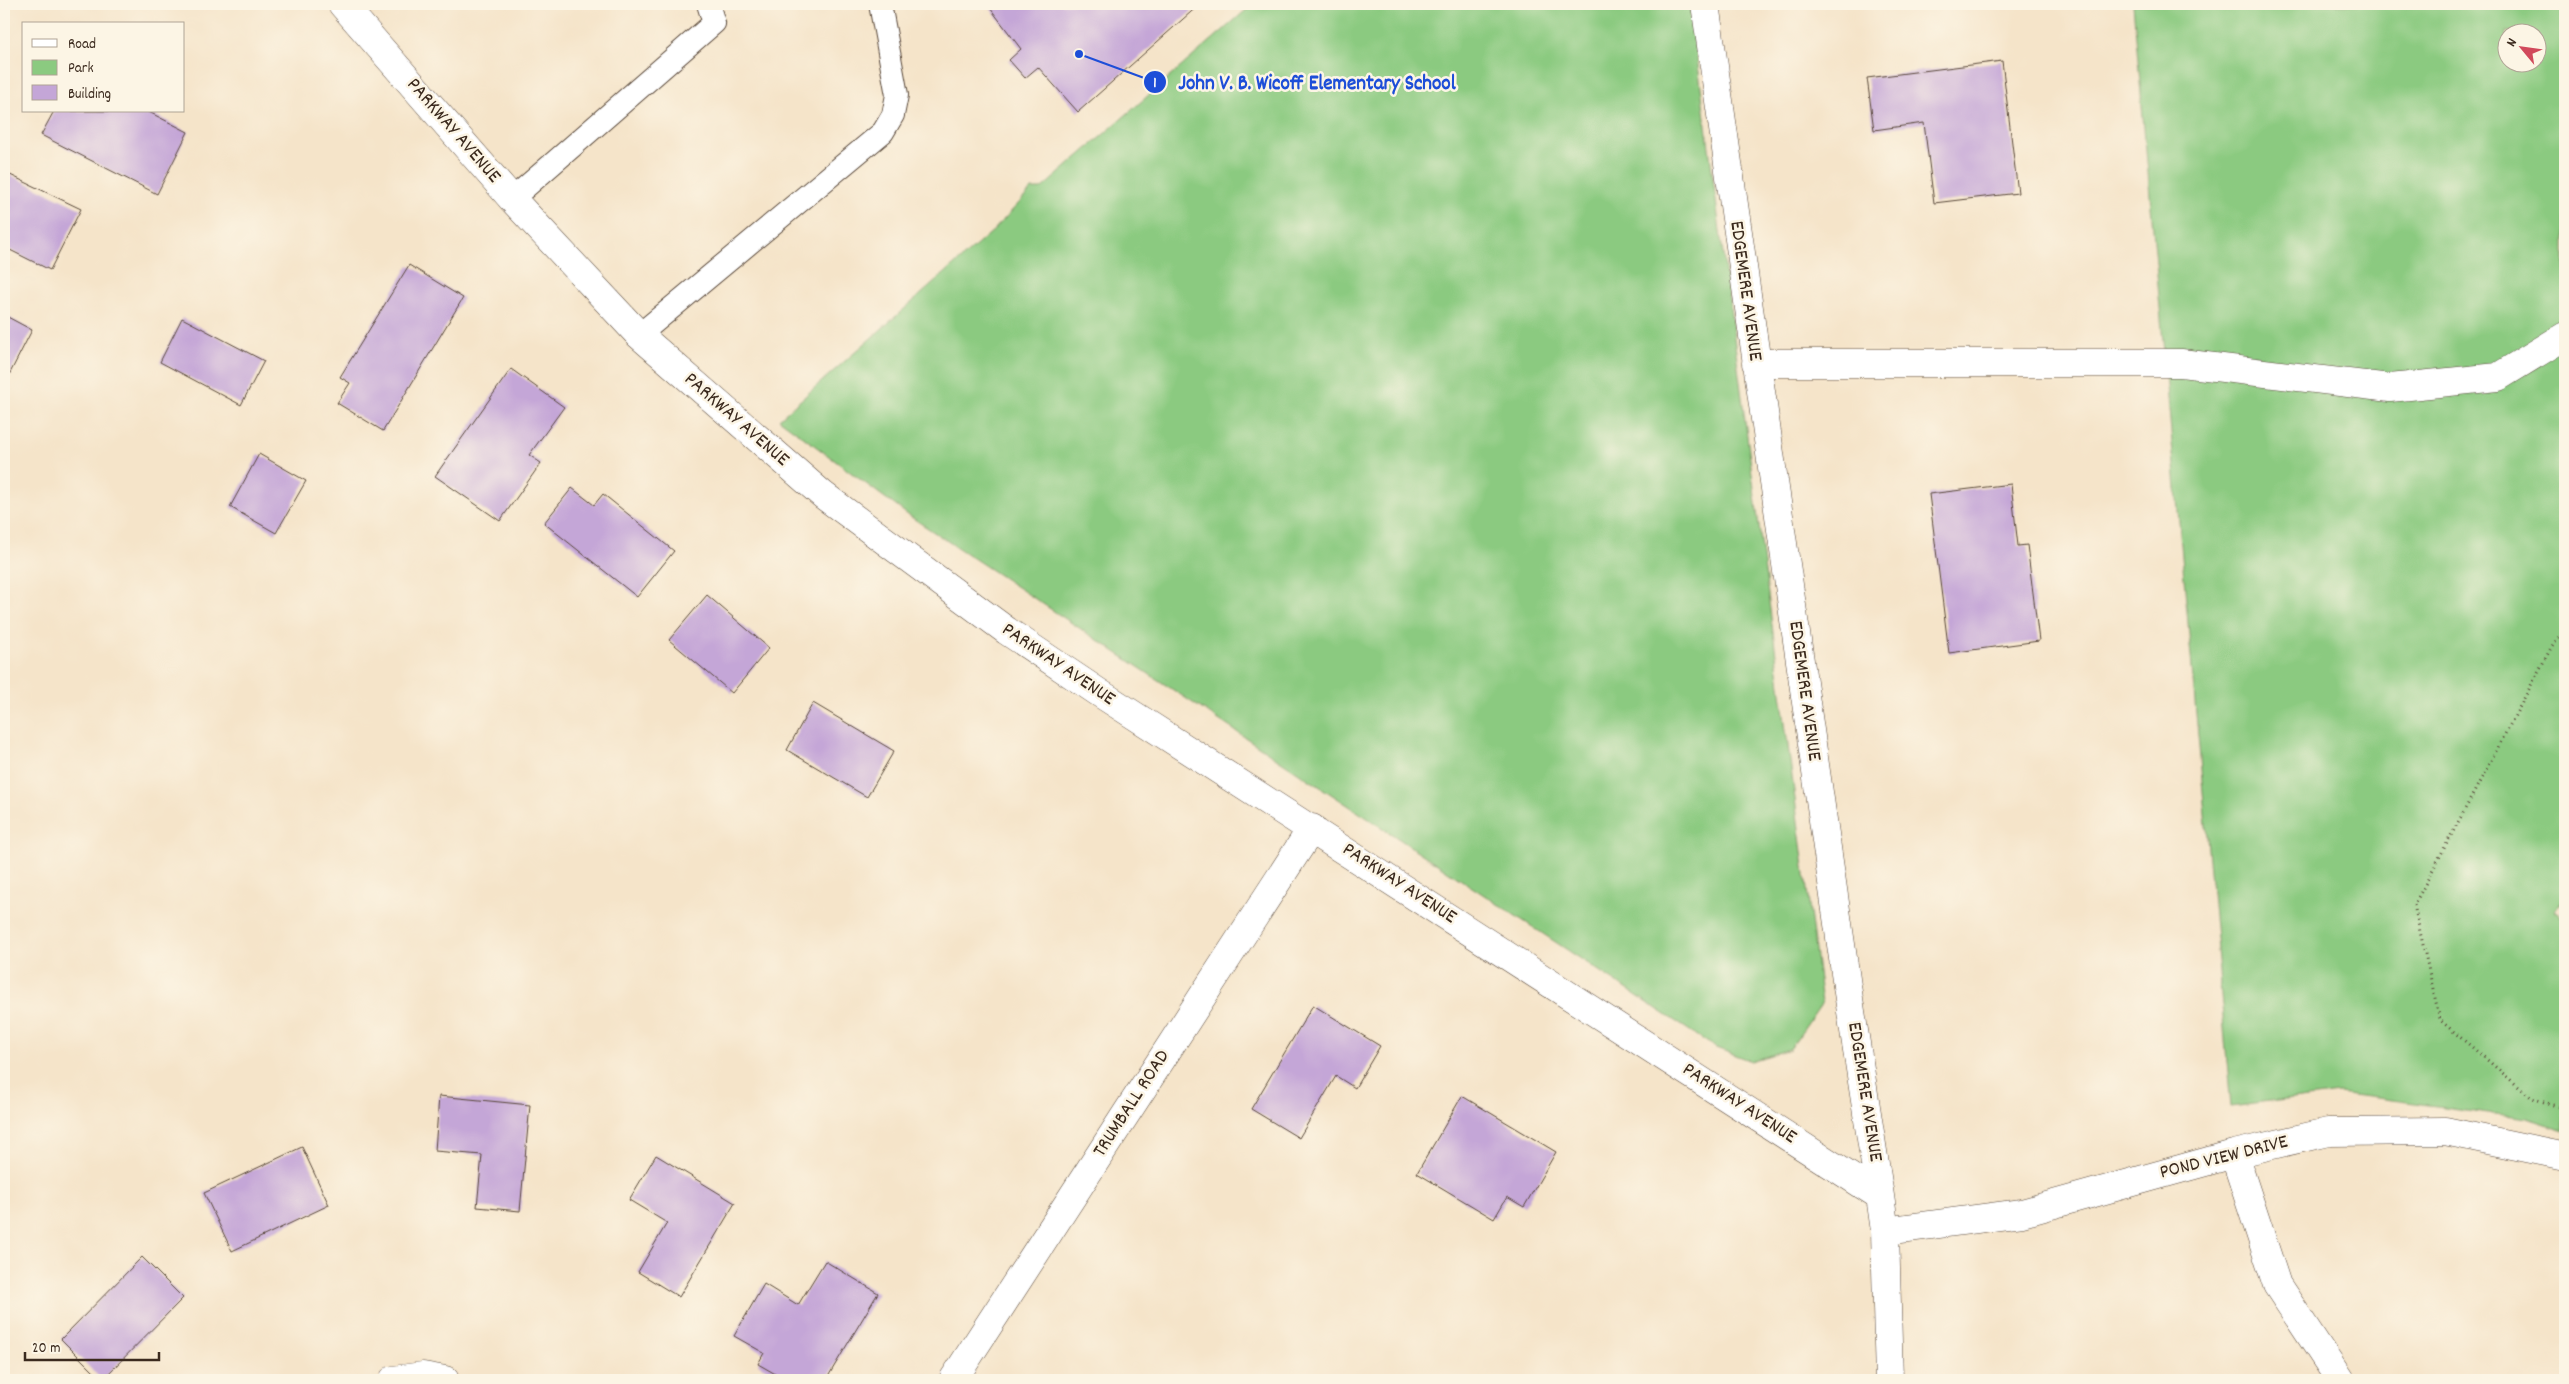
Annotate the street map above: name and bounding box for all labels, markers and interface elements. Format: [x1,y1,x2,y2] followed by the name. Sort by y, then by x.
[22,22,185,112] legend
[2496,22,2546,72] north arrow
[68,34,96,56] text: Road
[2502,35,2523,51] text: N
[68,58,94,80] text: Park
[1143,64,1465,100] callout: John V. B. Wicoff Elementary School
[1178,70,1457,100] text: John V. B. Wicoff Elementary School
[399,72,507,190] street label: PARKWAY AVENUE
[1153,73,1157,95] text: 1
[68,84,111,106] text: Building
[1721,219,1769,363] street label: EDGEMERE AVENUE
[677,366,795,474] street label: PARKWAY AVENUE
[996,617,1120,713] street label: PARKWAY AVENUE
[1780,619,1828,763] street label: EDGEMERE AVENUE
[1336,836,1462,932] street label: PARKWAY AVENUE
[1839,1020,1889,1164] street label: EDGEMERE AVENUE
[1087,1045,1177,1163] street label: TRUMBALL ROAD
[1676,1056,1802,1152] street label: PARKWAY AVENUE
[2157,1129,2291,1187] street label: POND VIEW DRIVE
[25,1329,159,1361] scale bar
[32,1338,60,1360] text: 20 m

